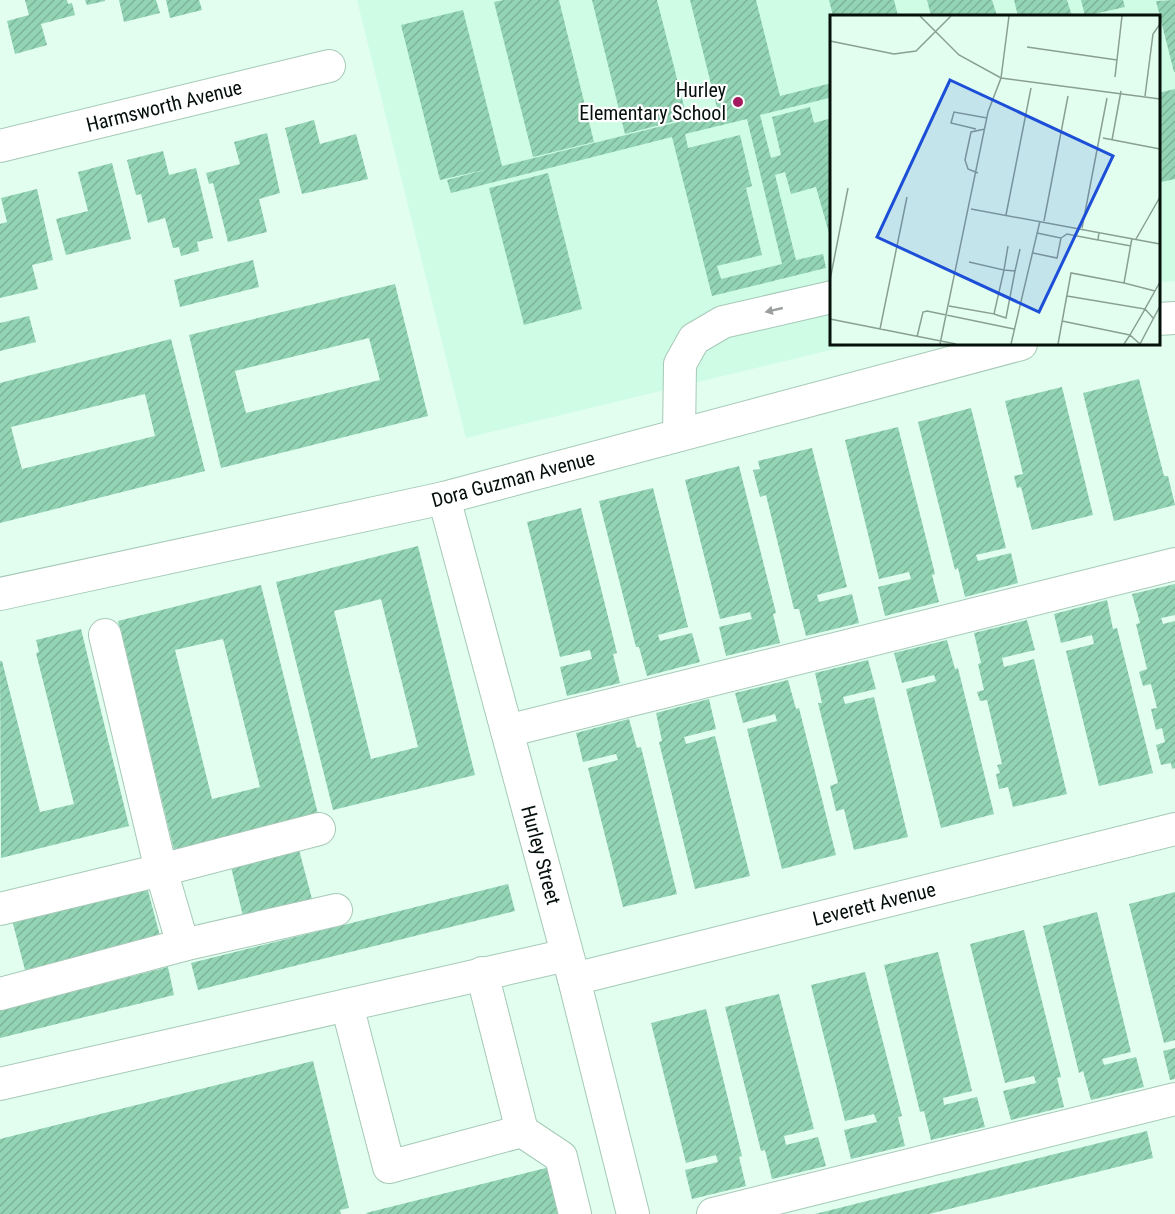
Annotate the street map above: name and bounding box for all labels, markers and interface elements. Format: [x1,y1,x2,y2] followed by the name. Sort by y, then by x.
[830,15,1160,345] inset map
[84,75,244,137] street label: Harmsworth Avenue
[579,78,726,125] place label: Hurley Elementary School
[731,95,745,109] marker: Hurley Elementary School
[765,305,784,315] one-way arrow
[429,446,597,512] street label: Dora Guzman Avenue
[516,803,566,907] street label: Hurley Street
[810,877,938,931] street label: Leverett Avenue

